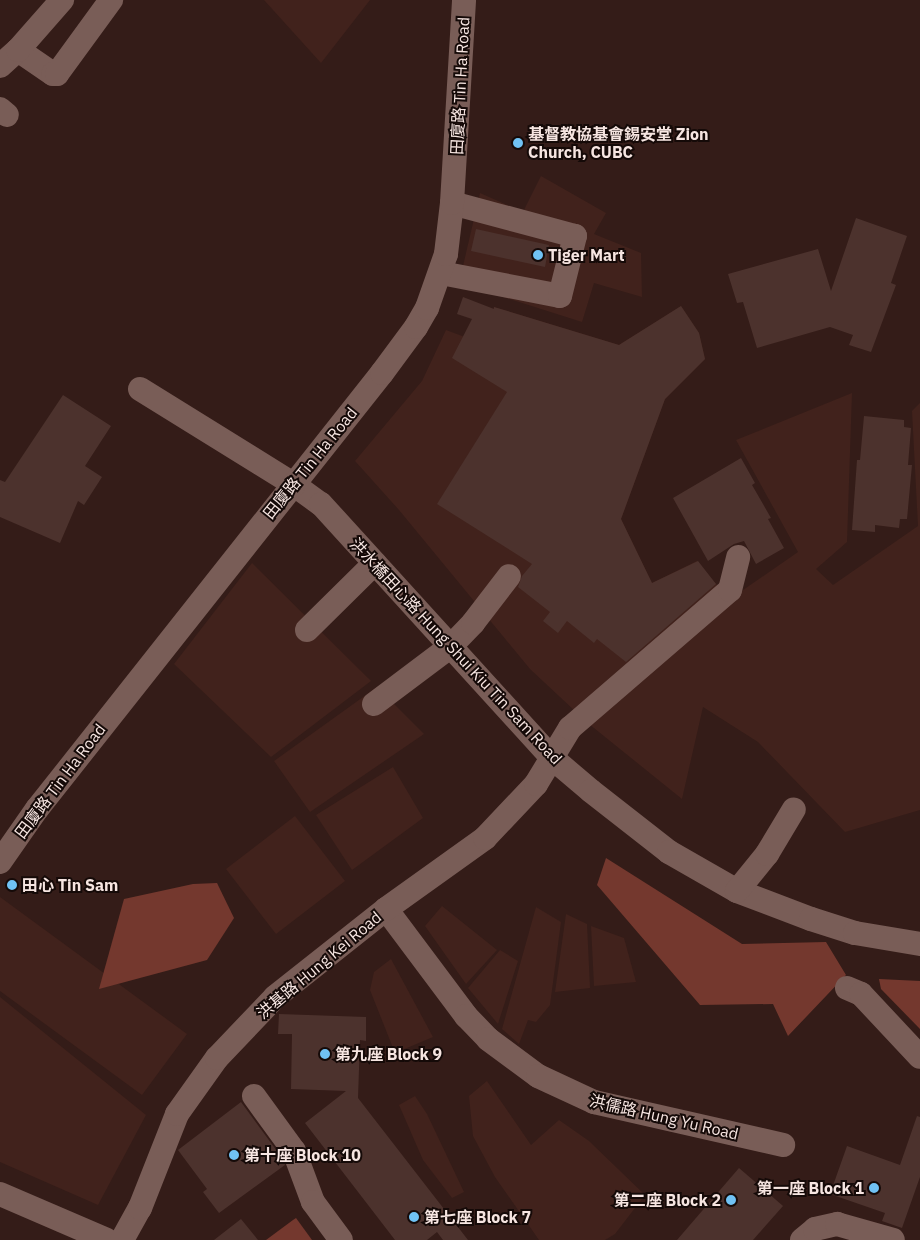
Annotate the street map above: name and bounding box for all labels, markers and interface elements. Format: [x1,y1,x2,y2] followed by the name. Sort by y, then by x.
[447,16,473,156] street label: 田廈路 Tin Ha Road
[528,124,709,162] place label: 基督教協基會錫安堂 Zion Church, CUBC
[512,137,524,149] marker: 基督教協基會錫安堂 Zion Church, CUBC
[548,245,625,265] place label: Tiger Mart
[532,249,544,261] marker: Tiger Mart
[259,403,361,523] street label: 田廈路 Tin Ha Road
[346,534,566,768] street label: 洪水橋田心路 Hung Shui Kiu Tin Sam Road
[11,720,109,842] street label: 田廈路 Tin Ha Road
[22,875,118,895] place label: 田心 Tin Sam
[6,879,18,891] marker: 田心 Tin Sam
[253,907,385,1023] street label: 洪基路 Hung Kei Road
[335,1044,442,1064] place label: 第九座 Block 9
[319,1048,331,1060] marker: 第九座 Block 9
[588,1091,740,1143] street label: 洪儒路 Hung Yu Road
[244,1145,361,1165] place label: 第十座 Block 10
[228,1149,240,1161] marker: 第十座 Block 10
[757,1178,864,1198] place label: 第一座 Block 1
[868,1182,880,1194] marker: 第一座 Block 1
[614,1190,721,1210] place label: 第二座 Block 2
[725,1194,737,1206] marker: 第二座 Block 2
[424,1207,531,1227] place label: 第七座 Block 7
[408,1211,420,1223] marker: 第七座 Block 7

